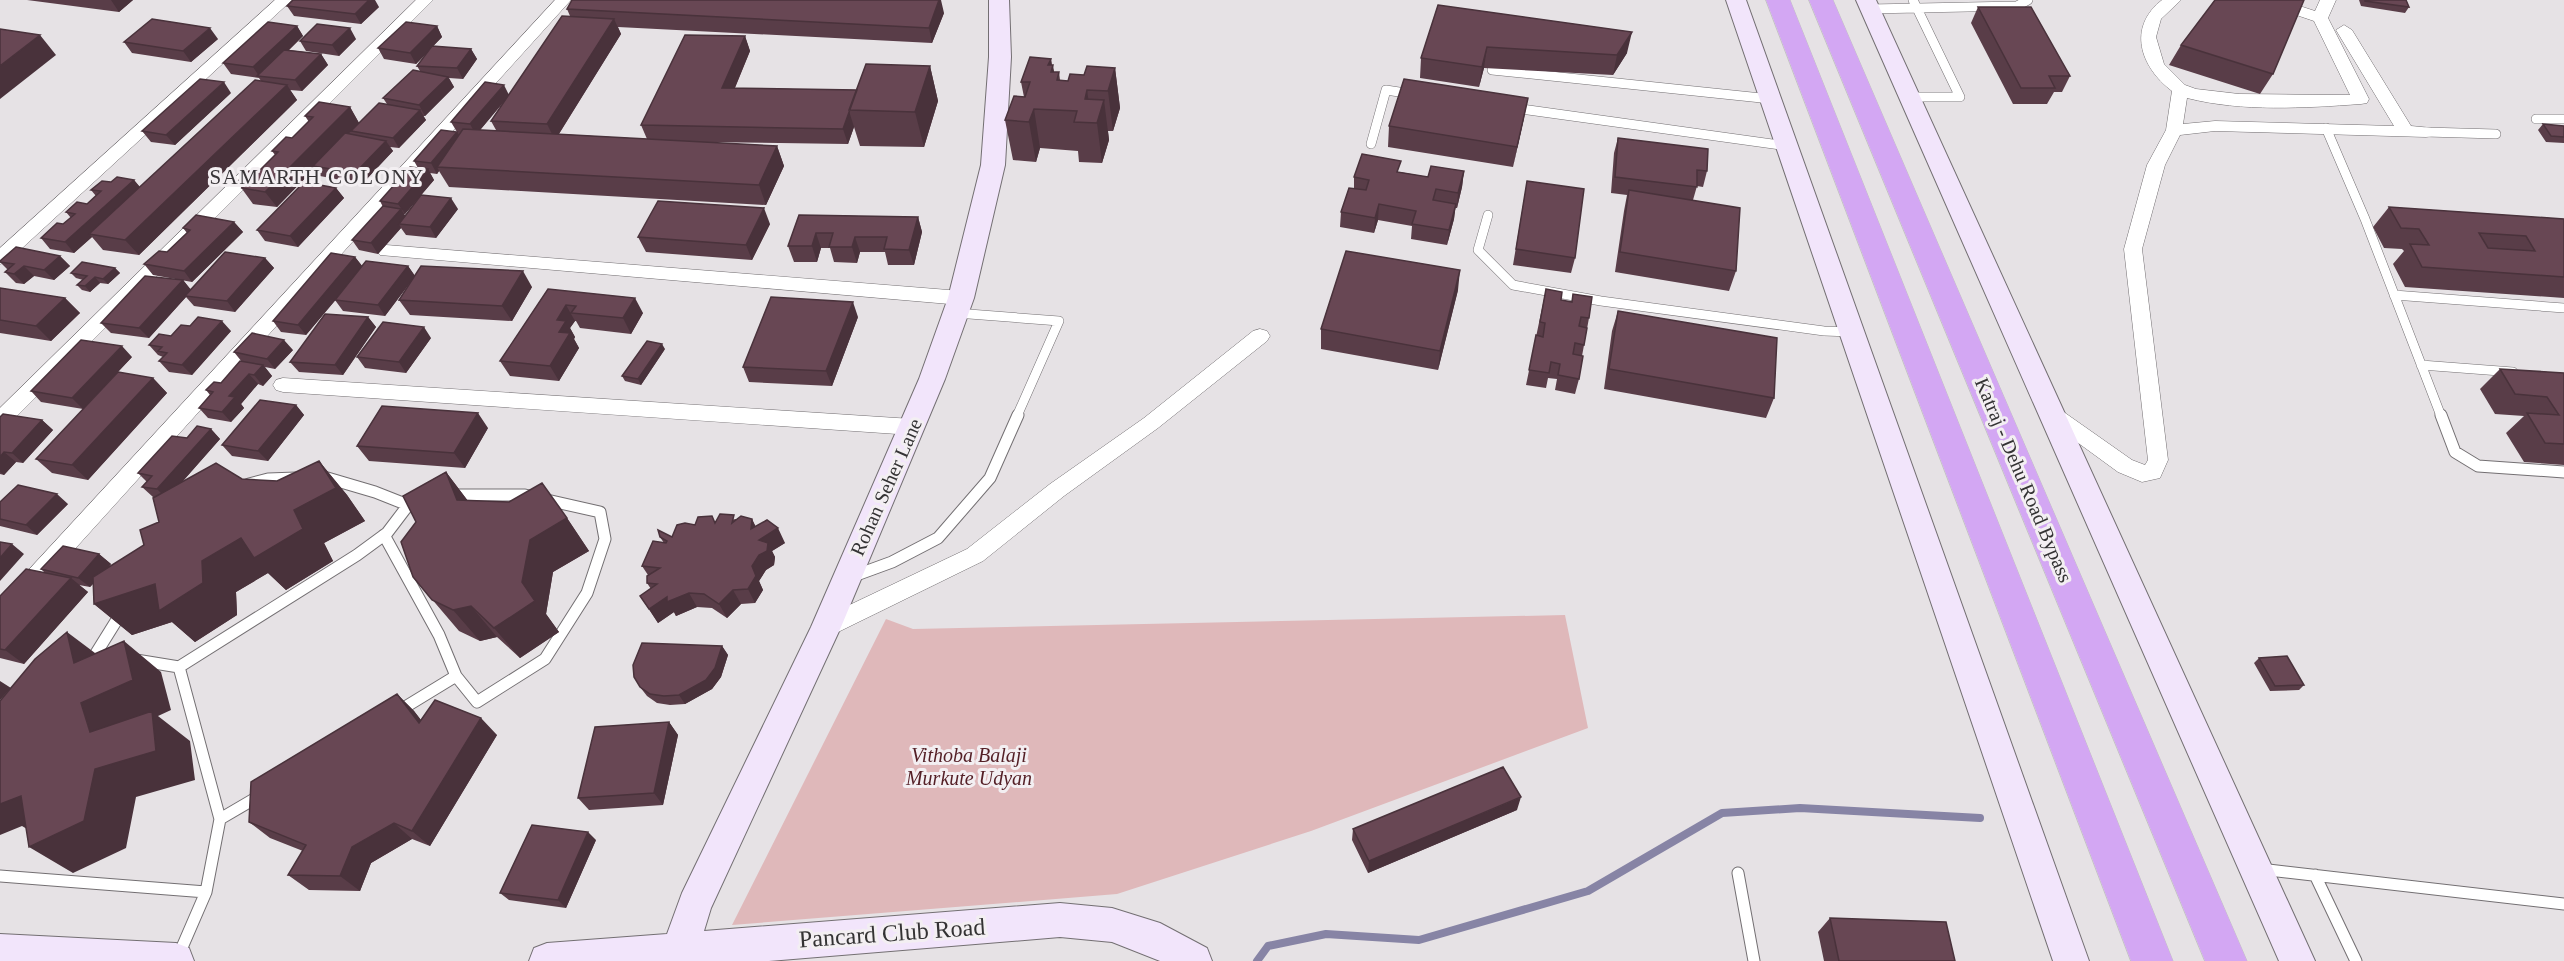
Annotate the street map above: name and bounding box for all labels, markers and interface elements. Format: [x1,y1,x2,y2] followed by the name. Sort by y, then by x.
[209,165,425,189] district label: SAMARTH COLONY
[1970,374,2077,586] street label: Katraj - Dehu Road Bypass
[846,415,926,559] street label: Rohan Seher Lane
[905,744,1032,790] park label: Vithoba Balaji Murkute Udyan
[798,914,986,952] street label: Pancard Club Road

